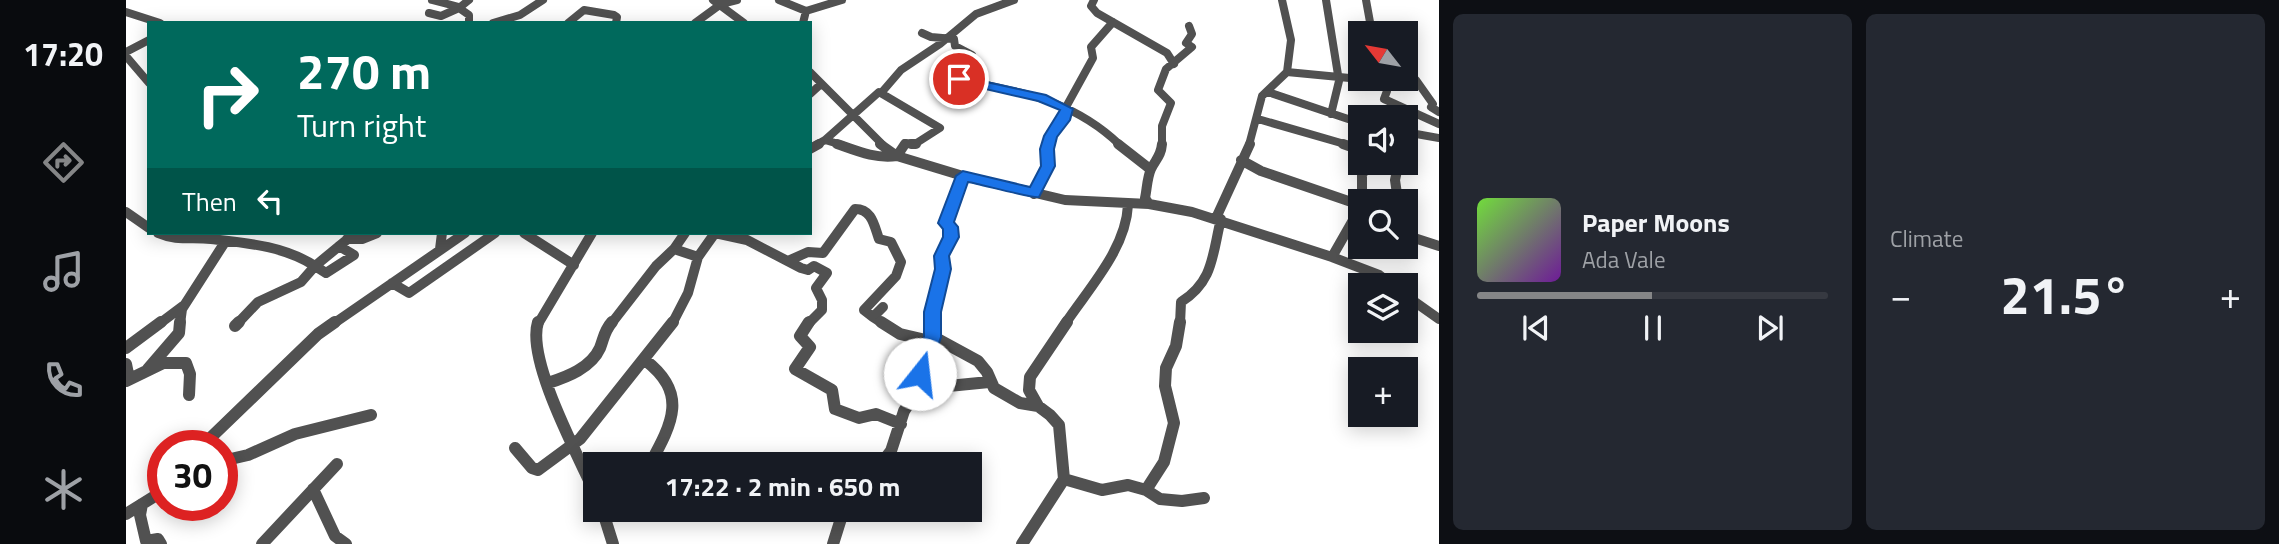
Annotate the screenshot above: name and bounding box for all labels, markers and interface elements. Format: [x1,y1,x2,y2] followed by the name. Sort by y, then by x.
[1348,21,1418,91] north arrow
[1348,21,1418,427] map controls
[23,30,103,78] text: 17:20
[297,33,431,108] text: 270 m
[182,49,273,140] icon: right
[929,49,989,109] pin
[940,60,978,98] icon: arrive
[297,101,426,149] text: Turn right
[1348,105,1418,175] button: sound
[39,138,88,187] icon: directions
[182,182,237,221] text: Then
[251,182,289,220] icon: left
[1348,189,1418,259] button: search
[1582,203,1730,242] text: Paper Moons
[1890,221,1963,256] text: Climate
[1582,242,1666,277] text: Ada Vale
[39,247,88,296] icon: music
[2001,255,2130,334] text: 21.5°
[1890,266,1911,324] text: −
[2220,266,2241,324] text: +
[1348,273,1418,343] button: layers
[1517,309,1555,347] icon: previous
[1634,309,1672,347] icon: pause
[1751,309,1789,347] icon: next
[883,337,957,411] position arrow
[39,356,88,405] icon: phone
[1348,357,1418,427] button: +
[147,430,238,521] speed limit sign: 30
[39,465,88,514] icon: climate
[665,467,900,506] text: 17:22 · 2 min · 650 m

